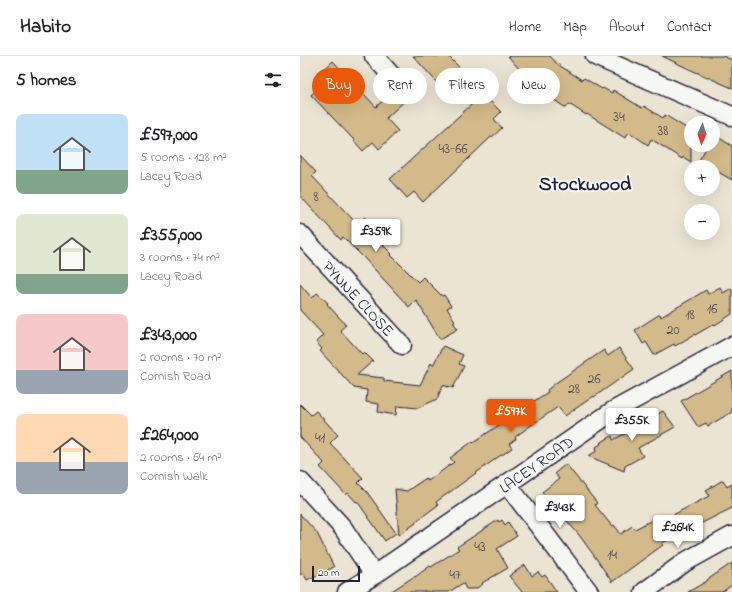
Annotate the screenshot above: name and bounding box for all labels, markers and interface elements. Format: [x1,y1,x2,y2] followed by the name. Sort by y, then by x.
[20,14,71,41] text: Habito
[509,17,541,38] text: Home
[563,17,587,38] text: Map
[609,17,645,38] text: About
[667,17,712,38] text: Contact
[16,68,76,93] text: 5 homes
[312,68,365,104] chip: Buy
[373,68,427,104] chip: Rent
[435,68,499,104] chip: Filters
[507,68,560,104] chip: New
[262,69,284,91] icon: filters
[613,107,625,128] house number: 34
[684,116,720,152] north arrow
[684,116,720,240] map controls
[657,121,669,142] house number: 38
[140,123,198,148] text: £597,000
[48,130,96,178] icon: home
[438,139,468,160] house number: 43-66
[140,148,227,167] text: 5 rooms · 128 m²
[684,160,720,196] button: +
[140,167,202,186] text: Lacey Road
[539,171,632,200] district label: Stockwood
[313,187,319,208] house number: 8
[684,204,720,240] button: −
[348,219,404,253] pin: £359K
[360,222,392,241] text: £359K
[140,223,202,248] text: £355,000
[48,230,96,278] icon: home
[140,248,220,267] text: 3 rooms · 74 m²
[316,256,399,343] street label: PYNNE CLOSE
[140,267,202,286] text: Lacey Road
[707,299,717,320] house number: 16
[685,305,695,326] house number: 18
[666,320,680,341] house number: 20
[140,323,197,348] text: £343,000
[48,330,96,378] icon: home
[140,348,221,367] text: 2 rooms · 70 m²
[140,367,211,386] text: Cornish Road
[587,369,601,390] house number: 26
[568,379,580,400] house number: 28
[483,399,539,433] pin: £597K
[495,402,527,421] text: £597K
[604,408,660,442] pin: £355K
[615,411,649,430] text: £355K
[140,423,199,448] text: £264,000
[315,428,326,449] house number: 41
[48,430,96,478] icon: home
[495,431,580,500] street label: LACEY ROAD
[140,448,222,467] text: 2 rooms · 64 m²
[140,467,208,486] text: Cornish Walk
[532,495,588,529] pin: £343K
[545,498,575,517] text: £343K
[650,515,706,549] pin: £264K
[662,518,694,537] text: £264K
[474,537,486,558] house number: 43
[607,545,617,566] house number: 14
[312,564,360,583] scale bar
[318,565,340,581] text: 20 m
[449,565,461,586] house number: 47

